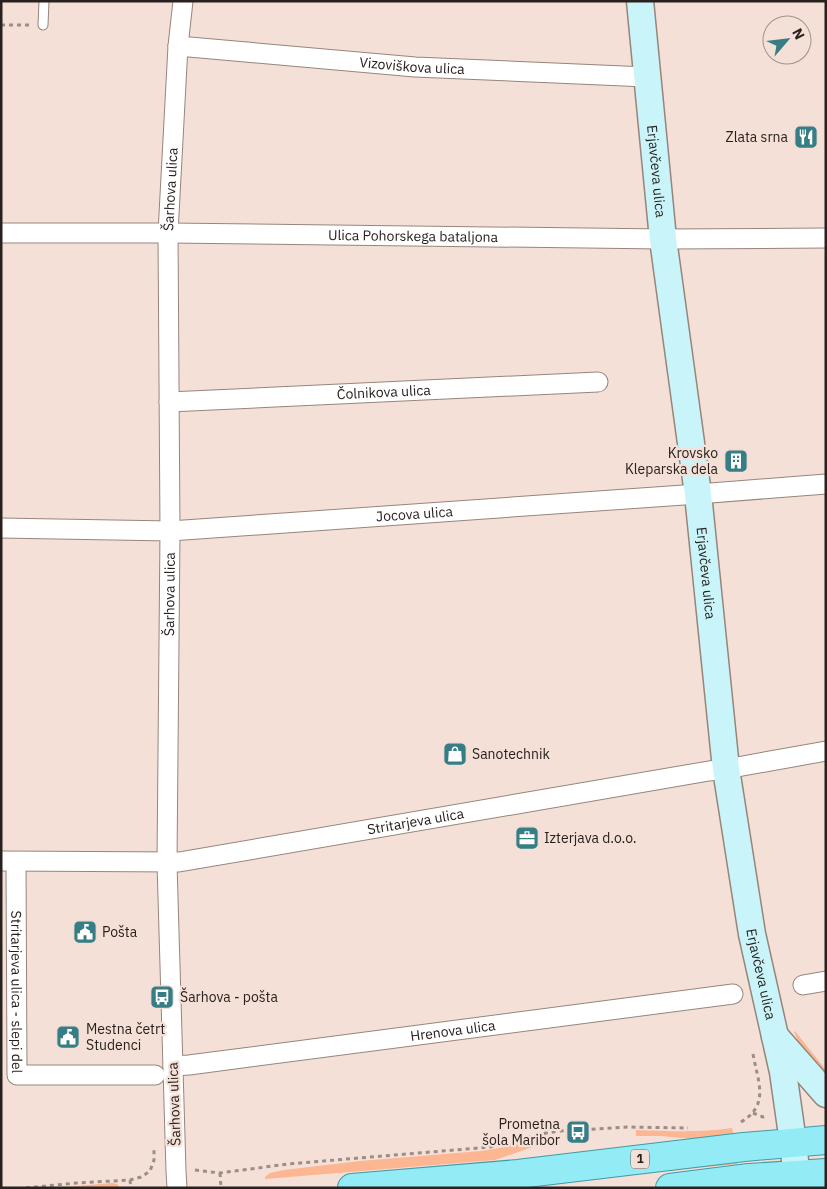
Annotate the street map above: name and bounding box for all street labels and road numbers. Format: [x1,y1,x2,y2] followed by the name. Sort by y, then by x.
[359,53,466,78] street label: Vizoviškova ulica
[643,124,670,219] street label: Erjavčeva ulica
[158,146,182,232] street label: Šarhova ulica
[328,226,499,246] street label: Ulica Pohorskega bataljona
[336,381,432,403] street label: Čolnikova ulica
[375,502,454,526] street label: Jocova ulica
[692,526,720,621] street label: Erjavčeva ulica
[159,552,179,636] street label: Šarhova ulica
[366,804,466,839] street label: Stritarjeva ulica
[7,911,26,1074] street label: Stritarjeva ulica - slepi del
[742,927,780,1022] street label: Erjavčeva ulica
[409,1016,497,1045] street label: Hrenova ulica
[163,1061,184,1146] street label: Šarhova ulica
[631,1150,649,1168] road number: 1

